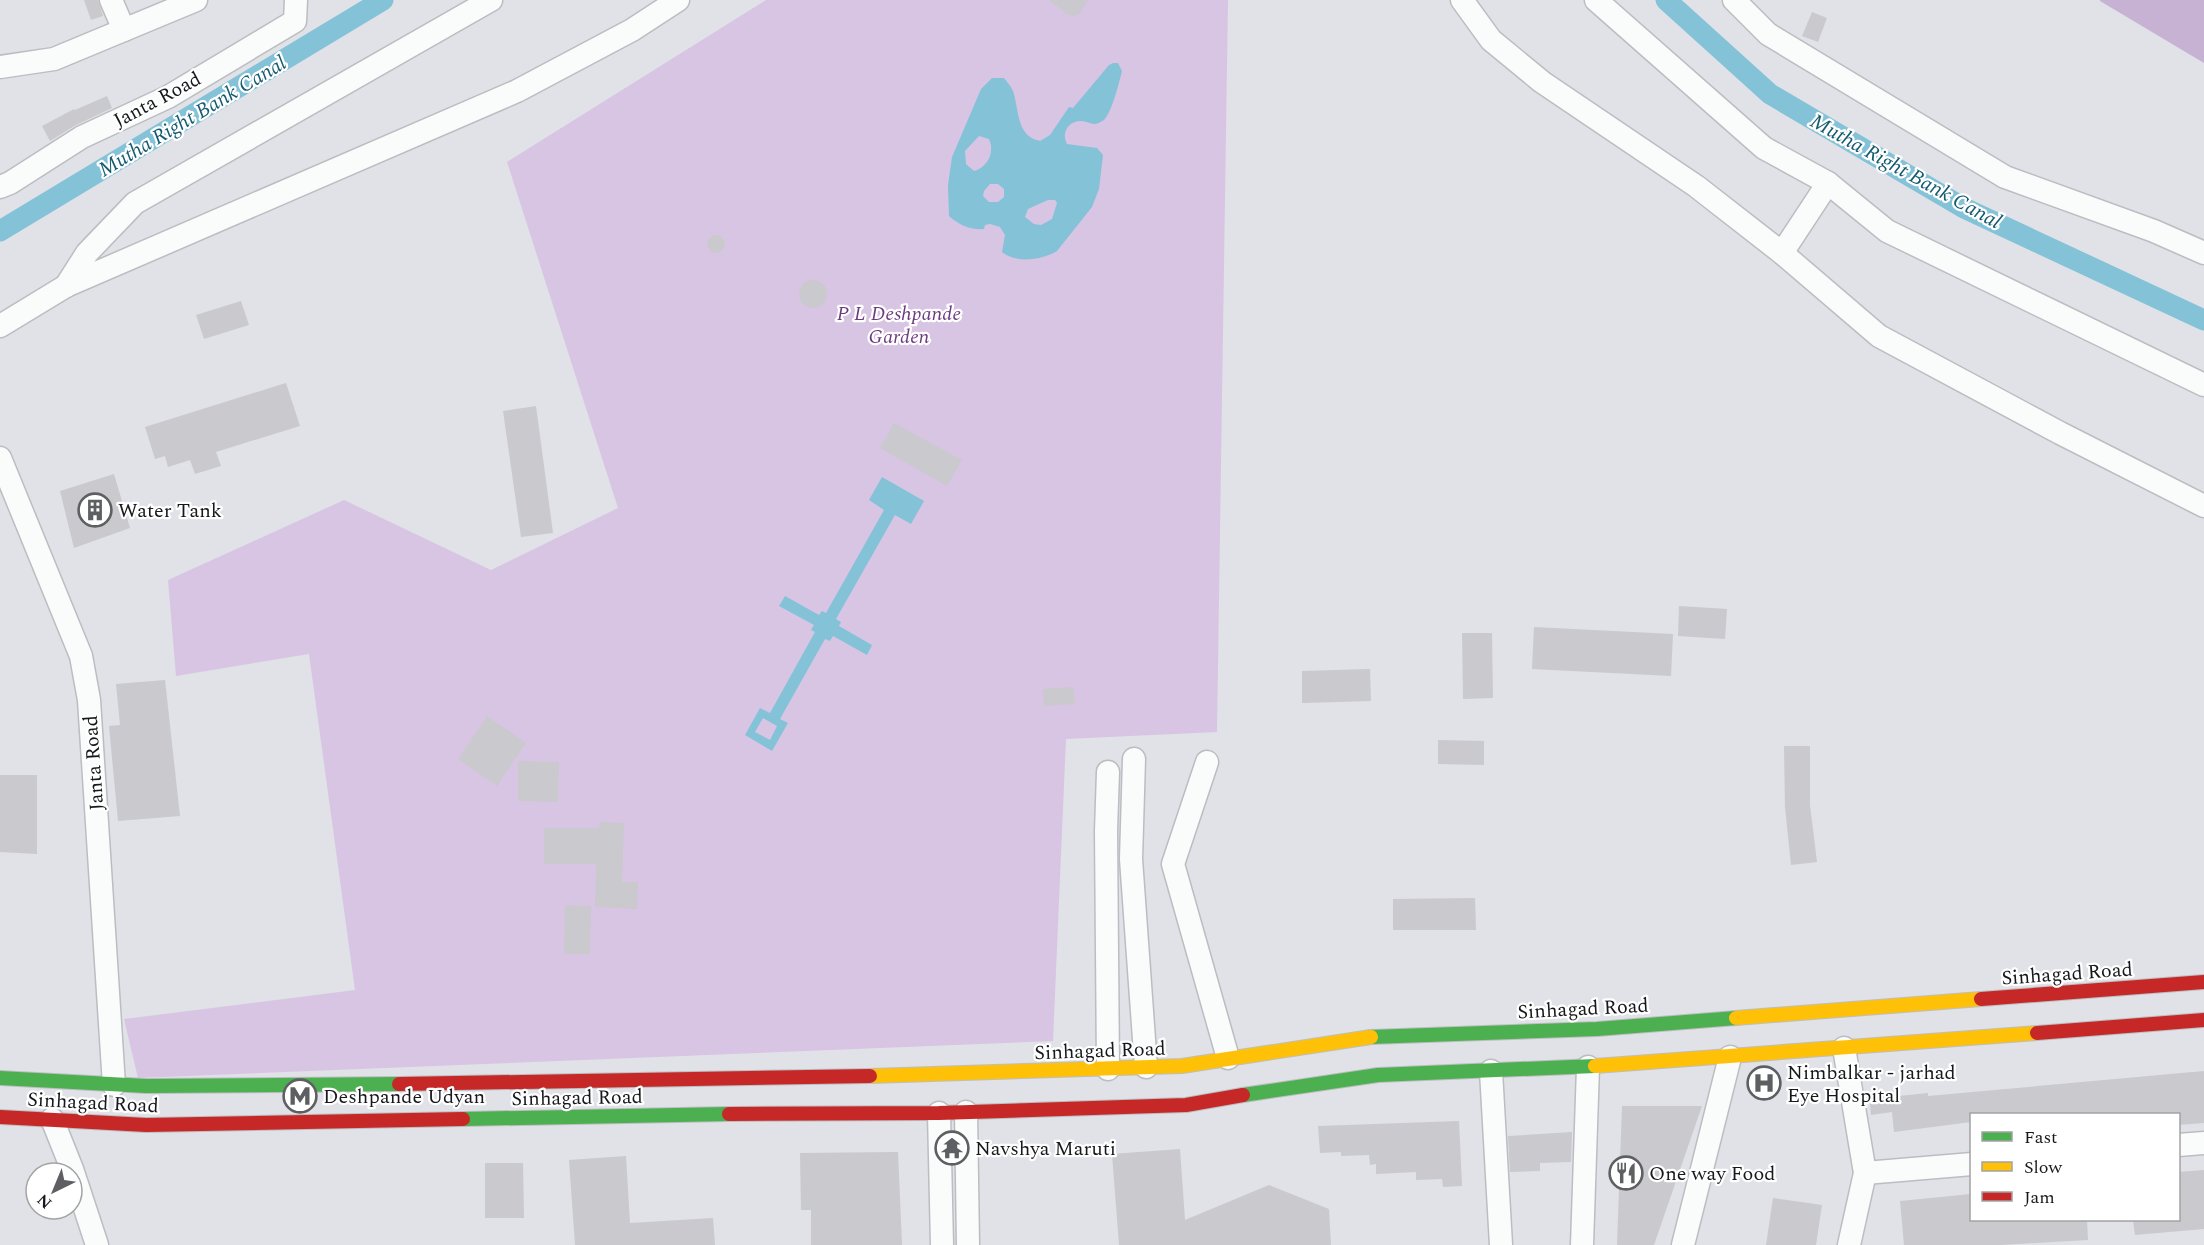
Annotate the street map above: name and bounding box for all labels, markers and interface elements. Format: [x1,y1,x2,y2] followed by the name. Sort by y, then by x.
[92,48,293,186] water label: Mutha Right Bank Canal
[108,64,207,136] street label: Janta Road
[1804,106,2008,238] water label: Mutha Right Bank Canal
[837,299,961,352] park label: P L Deshpande Garden
[77,492,113,528] building icon: Water Tank
[118,496,222,526] place label: Water Tank
[76,714,112,812] street label: Janta Road
[2000,954,2134,994] street label: Sinhagad Road
[1517,991,1649,1027] street label: Sinhagad Road
[1034,1034,1166,1068] street label: Sinhagad Road
[1787,1058,1956,1111] place label: Nimbalkar - jarhad Eye Hospital
[1746,1065,1782,1101] hospital icon: Nimbalkar - jarhad Eye Hospital
[282,1078,318,1114] metro station icon: Deshpande Udyan
[323,1082,485,1112] place label: Deshpande Udyan
[511,1082,643,1114] street label: Sinhagad Road
[27,1085,159,1121] street label: Sinhagad Road
[1970,1113,2180,1221] legend
[2024,1124,2057,1151] text: Fast
[934,1130,970,1166] temple icon: Navshya Maruti
[975,1134,1116,1164] place label: Navshya Maruti
[2024,1154,2063,1181] text: Slow
[1608,1155,1644,1191] restaurant icon: One way Food
[1649,1159,1775,1189] place label: One way Food
[24,1161,84,1221] north arrow
[2024,1184,2055,1211] text: Jam
[31,1188,57,1214] text: N

